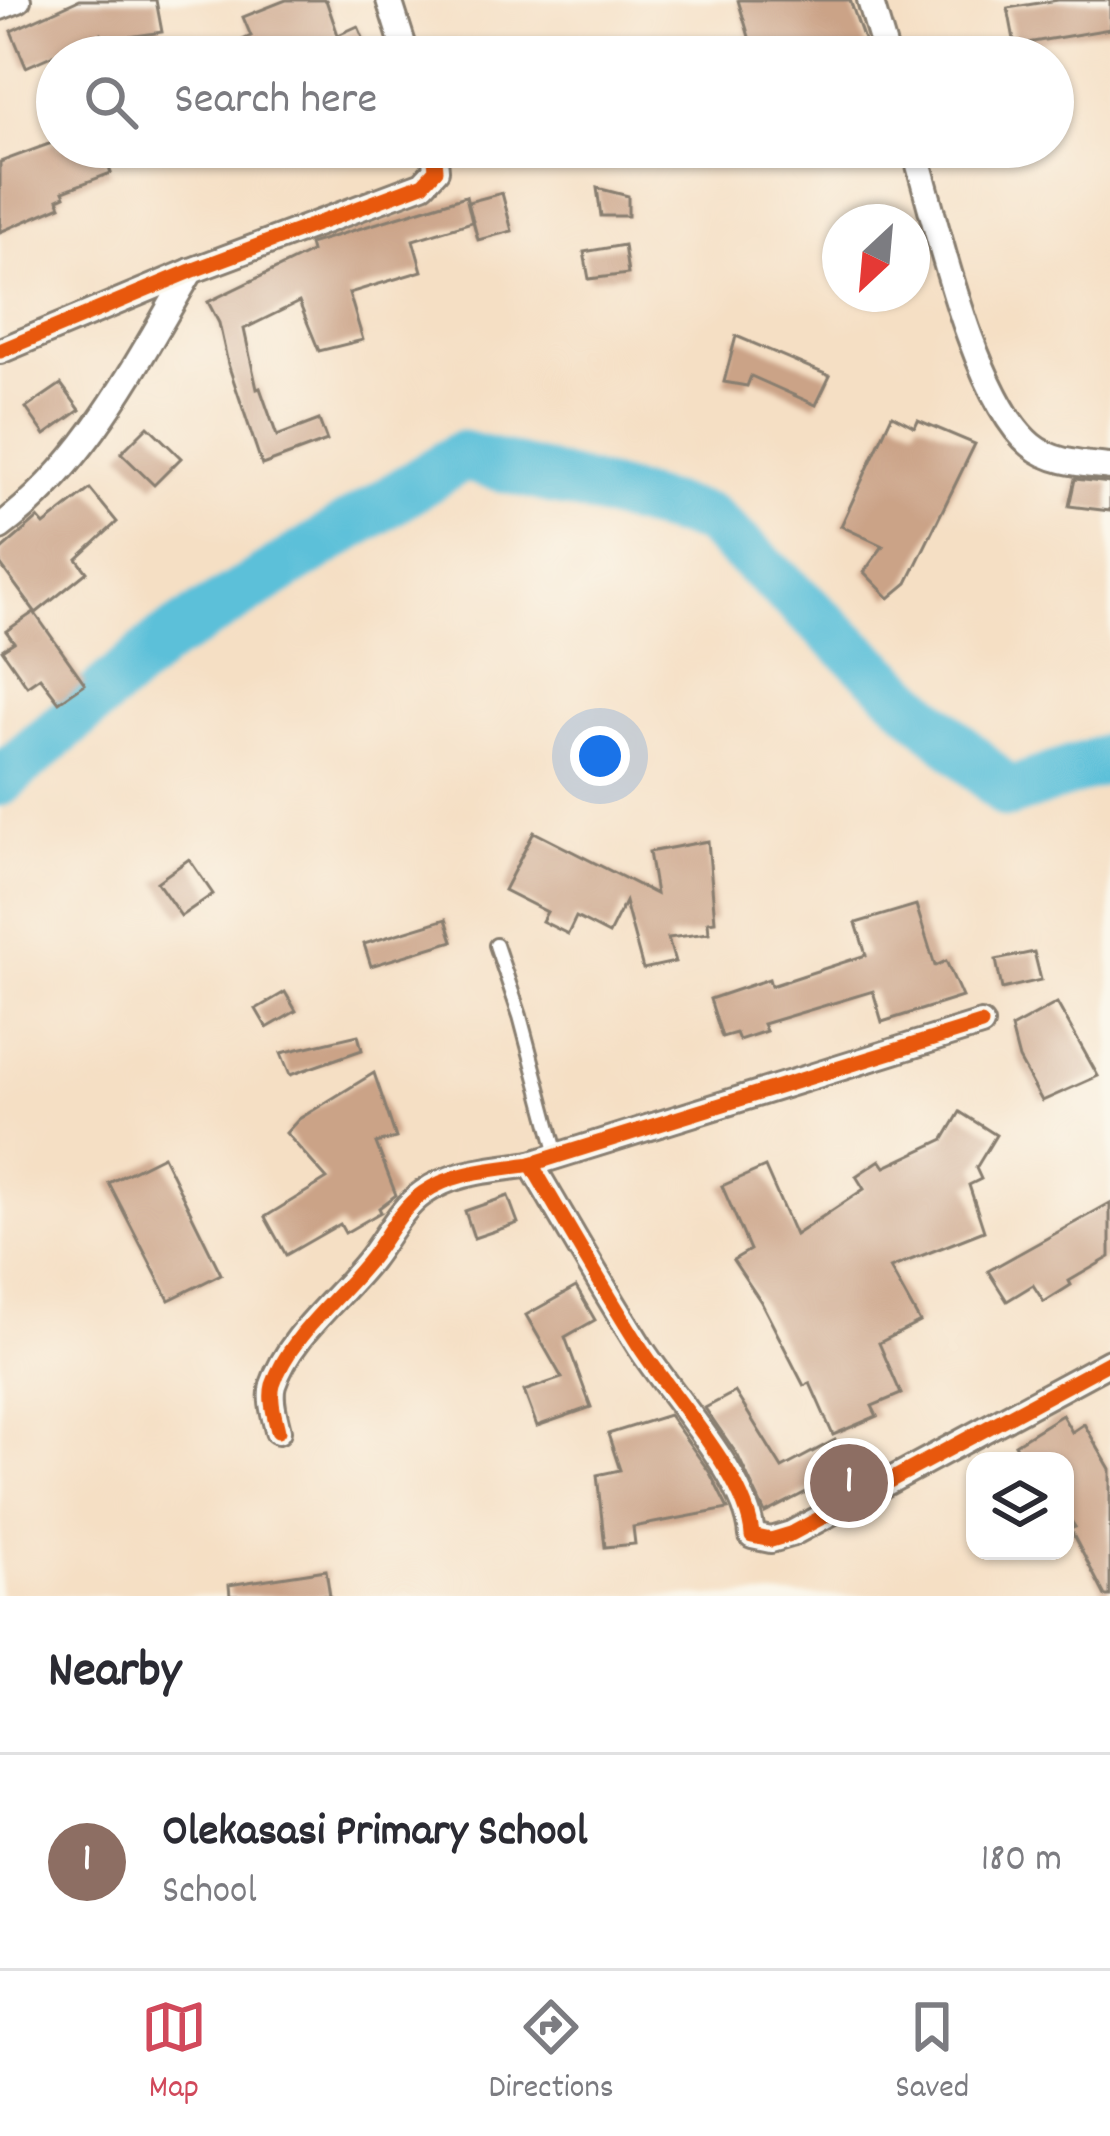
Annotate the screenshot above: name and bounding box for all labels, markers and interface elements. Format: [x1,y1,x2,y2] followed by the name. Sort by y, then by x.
[36,36,1074,168] search box
[78,69,144,135] icon: search
[174,70,377,134] text: Search here
[822,204,930,312] north arrow
[570,726,630,786] your location
[810,1438,888,1528] pin: 1
[966,1452,1074,1560] map controls
[966,1452,1074,1560] button: layers
[48,1638,181,1710] text: Nearby
[162,1802,587,1866] text: Olekasasi Primary School
[83,1834,91,1889] text: 1
[981,1834,1062,1889] text: 180 m
[162,1866,257,1921] text: School
[141,1994,207,2113] tab: Map
[489,1994,614,2113] tab: Directions
[895,1994,969,2113] tab: Saved

